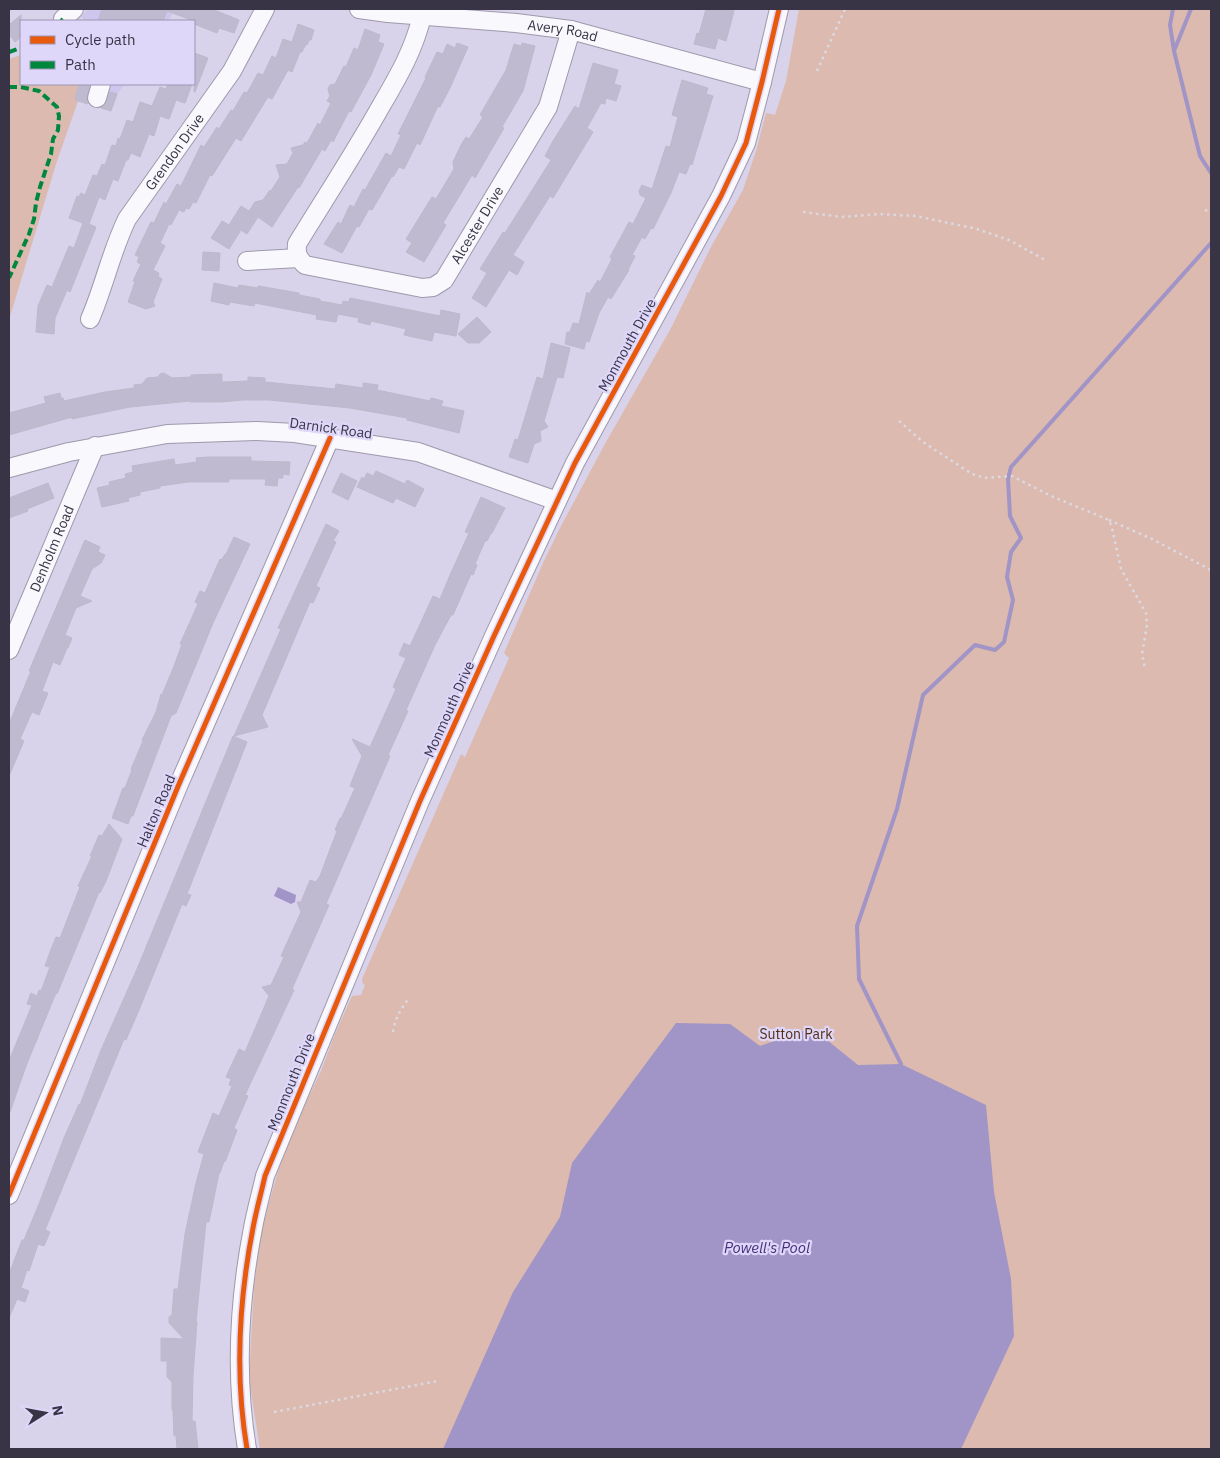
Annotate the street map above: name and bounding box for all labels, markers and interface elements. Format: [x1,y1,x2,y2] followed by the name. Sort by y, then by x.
[527,16,600,46] street label: Avery Road
[20,20,195,85] legend
[65,30,136,49] text: Cycle path
[65,55,96,74] text: Path
[141,110,208,194] street label: Grendon Drive
[447,182,508,267] street label: Alcester Drive
[594,295,660,395] street label: Monmouth Drive
[288,413,374,443] street label: Darnick Road
[25,503,78,595] street label: Denholm Road
[420,658,478,760] street label: Monmouth Drive
[133,772,179,850] street label: Halton Road
[759,1025,833,1043] park label: Sutton Park
[263,1030,319,1134] street label: Monmouth Drive
[724,1238,810,1257] water label: Powell's Pool
[20,1388,70,1438] north arrow
[48,1404,68,1417] text: N

